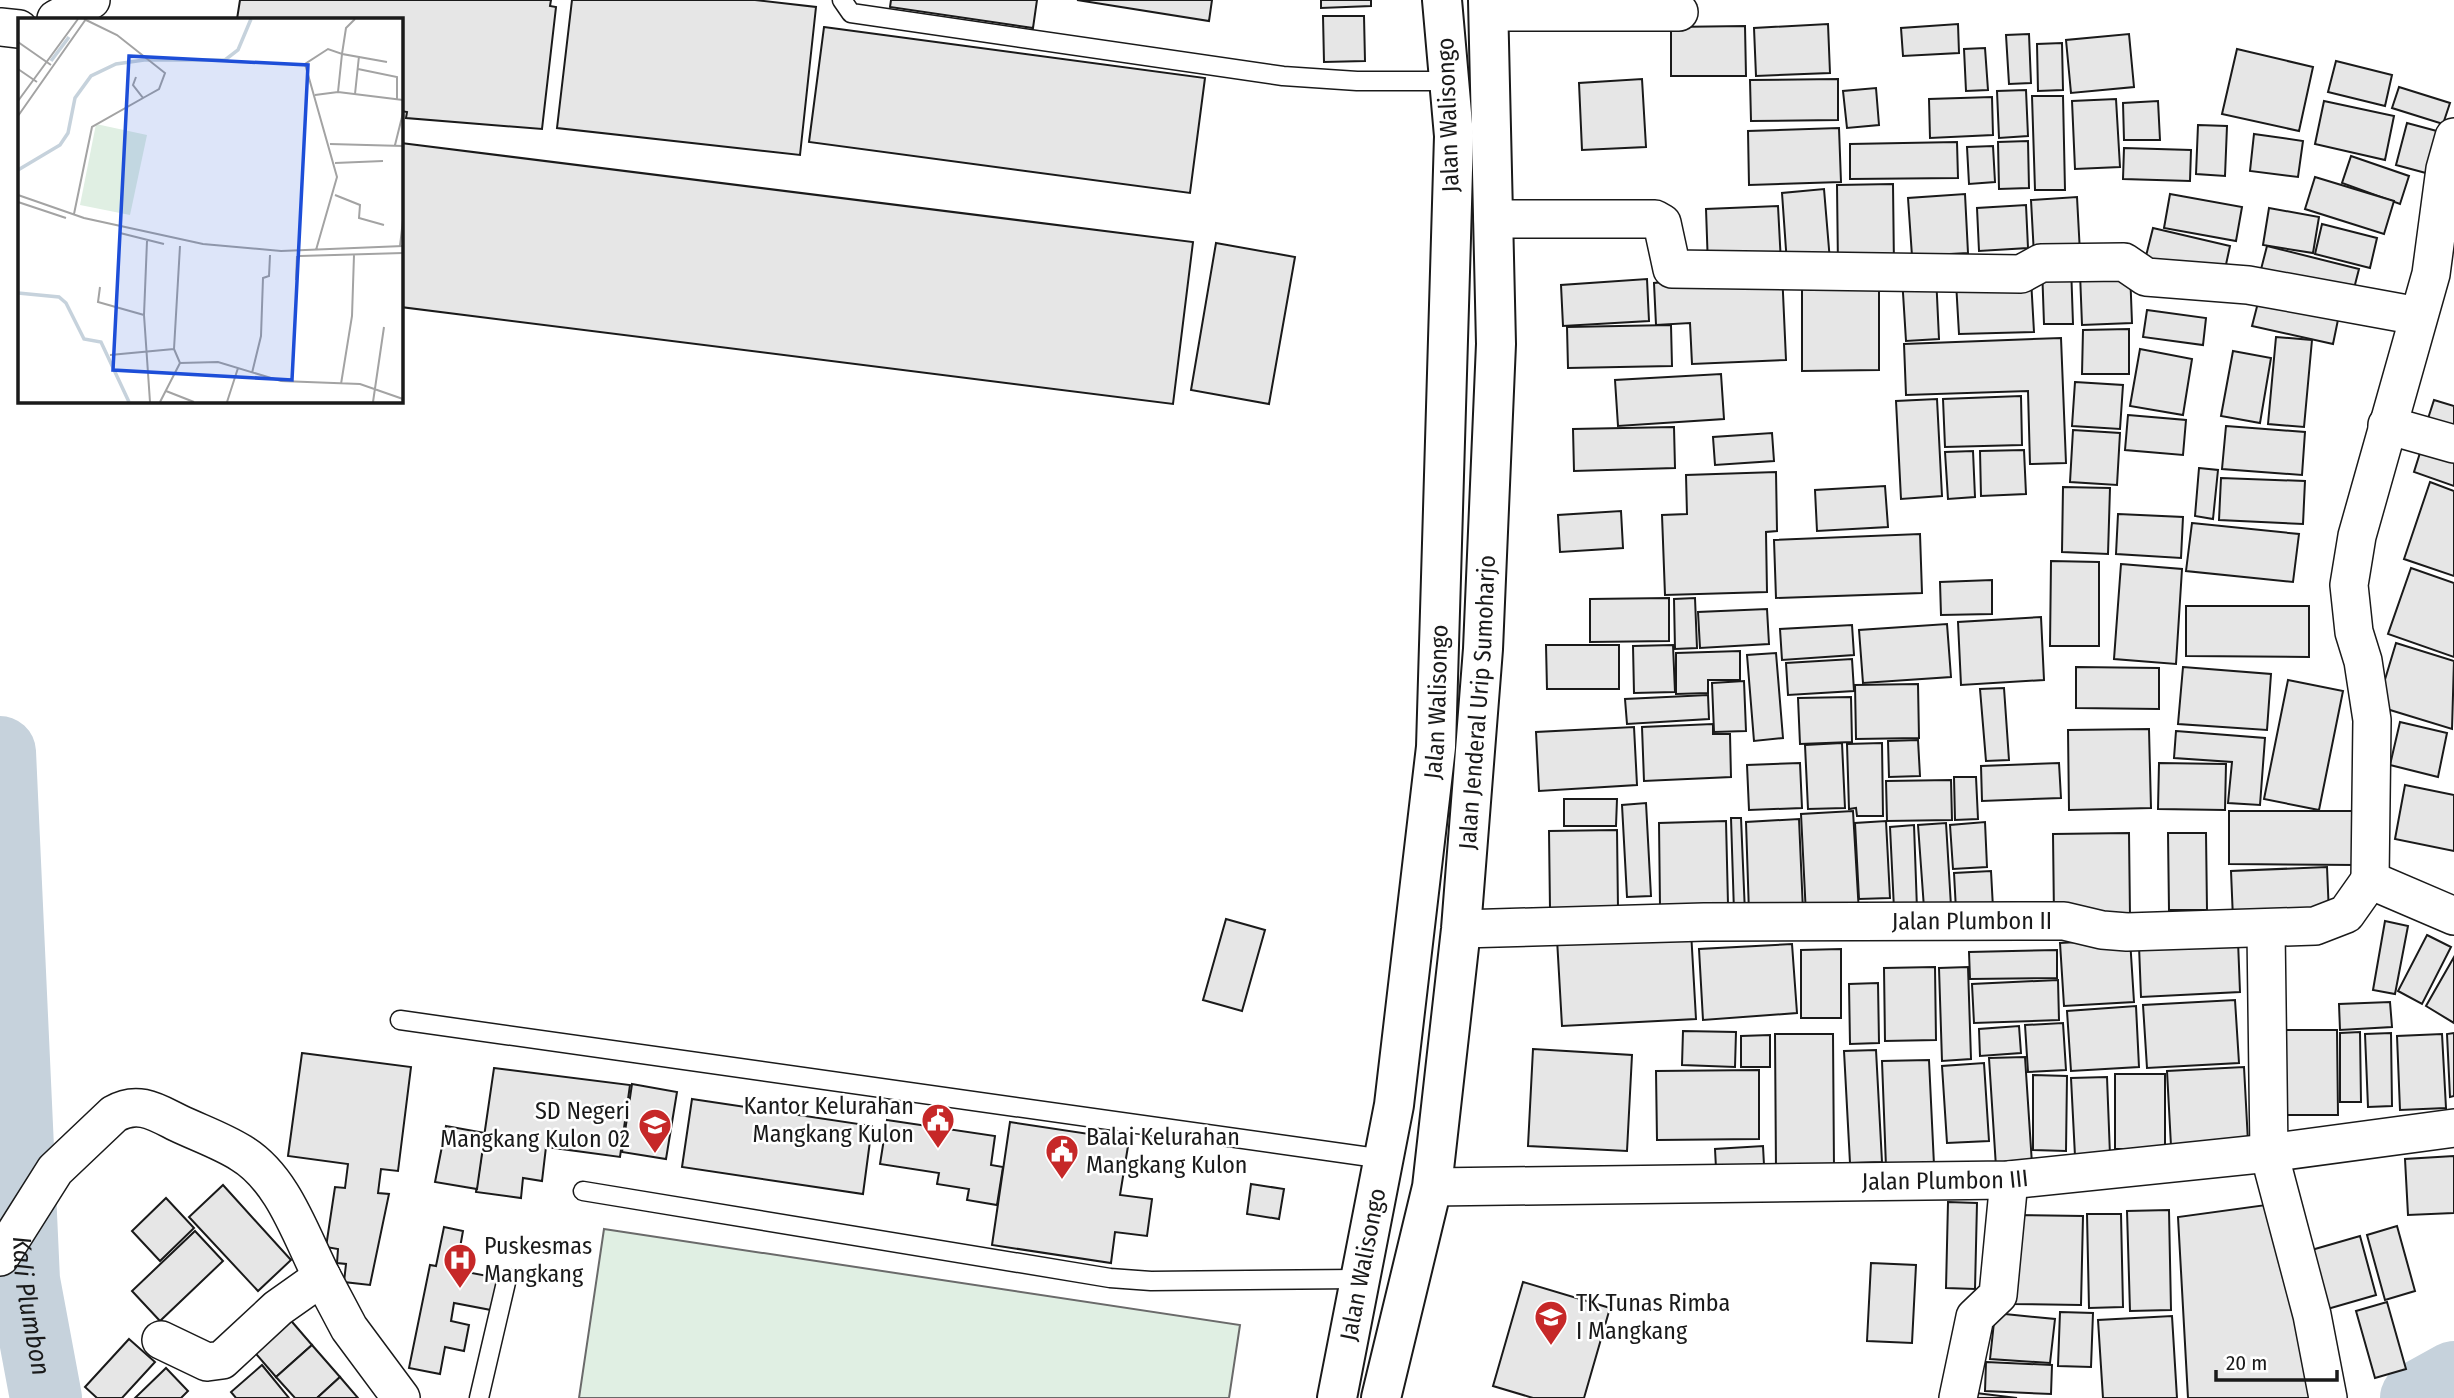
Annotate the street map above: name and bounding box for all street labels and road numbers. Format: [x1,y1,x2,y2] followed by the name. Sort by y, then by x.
[1431,37,1465,193] street label: Jalan Walisongo
[1453,554,1501,851] street label: Jalan Jenderal Urip Sumoharjo
[1418,624,1454,781] street label: Jalan Walisongo
[1892,907,2052,935] street label: Jalan Plumbon II
[1861,1164,2030,1196] street label: Jalan Plumbon III
[1334,1186,1391,1343] street label: Jalan Walisongo

